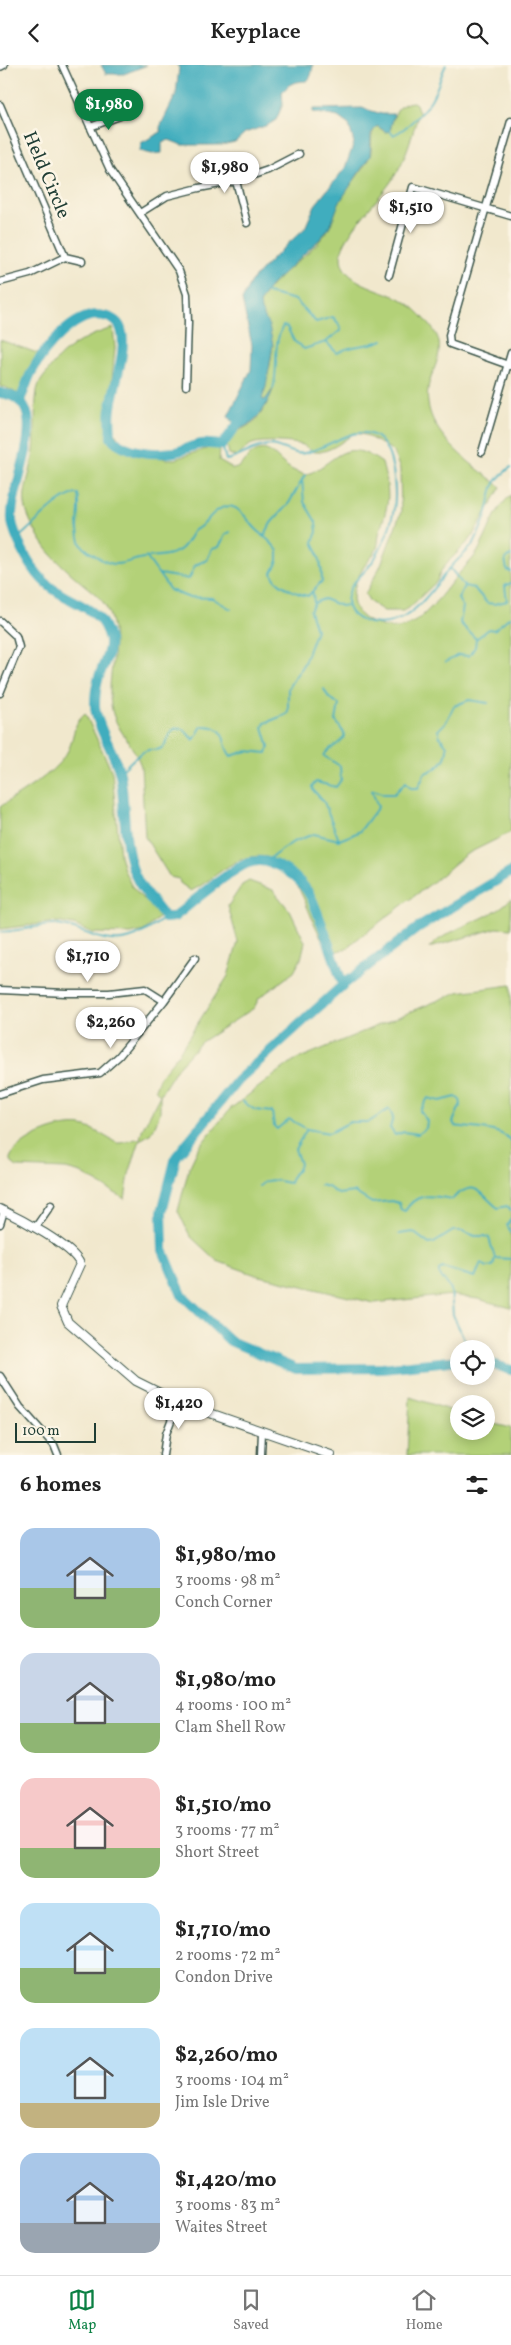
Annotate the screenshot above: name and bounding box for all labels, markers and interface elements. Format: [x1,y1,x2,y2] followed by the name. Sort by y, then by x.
[210,17,301,48] text: Keyplace
[20,19,48,47] icon: back
[463,19,491,47] icon: search
[68,88,150,131] pin: $1,980
[85,94,133,116] text: $1,980
[16,127,76,223] street label: Held Circle
[184,151,266,194] pin: $1,980
[201,157,249,179] text: $1,980
[370,191,452,234] pin: $1,510
[389,197,433,219] text: $1,510
[47,941,129,983] pin: $1,710
[66,946,110,968] text: $1,710
[70,1007,152,1049] pin: $2,260
[87,1012,135,1034] text: $2,260
[450,1340,495,1440] map controls
[450,1340,495,1385] button: locate
[138,1387,220,1430] pin: $1,420
[155,1393,203,1415] text: $1,420
[450,1395,495,1440] button: layers
[15,1420,96,1443] scale bar
[22,1422,60,1441] text: 100 m
[20,1471,101,1500] text: 6 homes
[463,1471,491,1499] icon: filters
[175,1541,276,1570] text: $1,980/mo
[60,1548,120,1608] icon: home
[175,1570,280,1592] text: 3 rooms · 98 m²
[175,1592,273,1614] text: Conch Corner
[175,1666,276,1695] text: $1,980/mo
[60,1673,120,1733] icon: home
[175,1695,291,1717] text: 4 rooms · 100 m²
[175,1717,286,1739] text: Clam Shell Row
[175,1791,271,1820] text: $1,510/mo
[60,1798,120,1858] icon: home
[175,1820,279,1842] text: 3 rooms · 77 m²
[175,1842,259,1864] text: Short Street
[175,1916,271,1945] text: $1,710/mo
[60,1923,120,1983] icon: home
[175,1945,280,1967] text: 2 rooms · 72 m²
[175,1967,273,1989] text: Condon Drive
[175,2041,278,2070] text: $2,260/mo
[60,2048,120,2108] icon: home
[175,2070,289,2092] text: 3 rooms · 104 m²
[175,2092,270,2114] text: Jim Isle Drive
[175,2166,277,2195] text: $1,420/mo
[60,2173,120,2233] icon: home
[175,2195,280,2217] text: 3 rooms · 83 m²
[175,2217,268,2239] text: Waites Street
[68,2286,96,2335] tab: Map
[233,2286,269,2335] tab: Saved
[406,2286,443,2335] tab: Home

